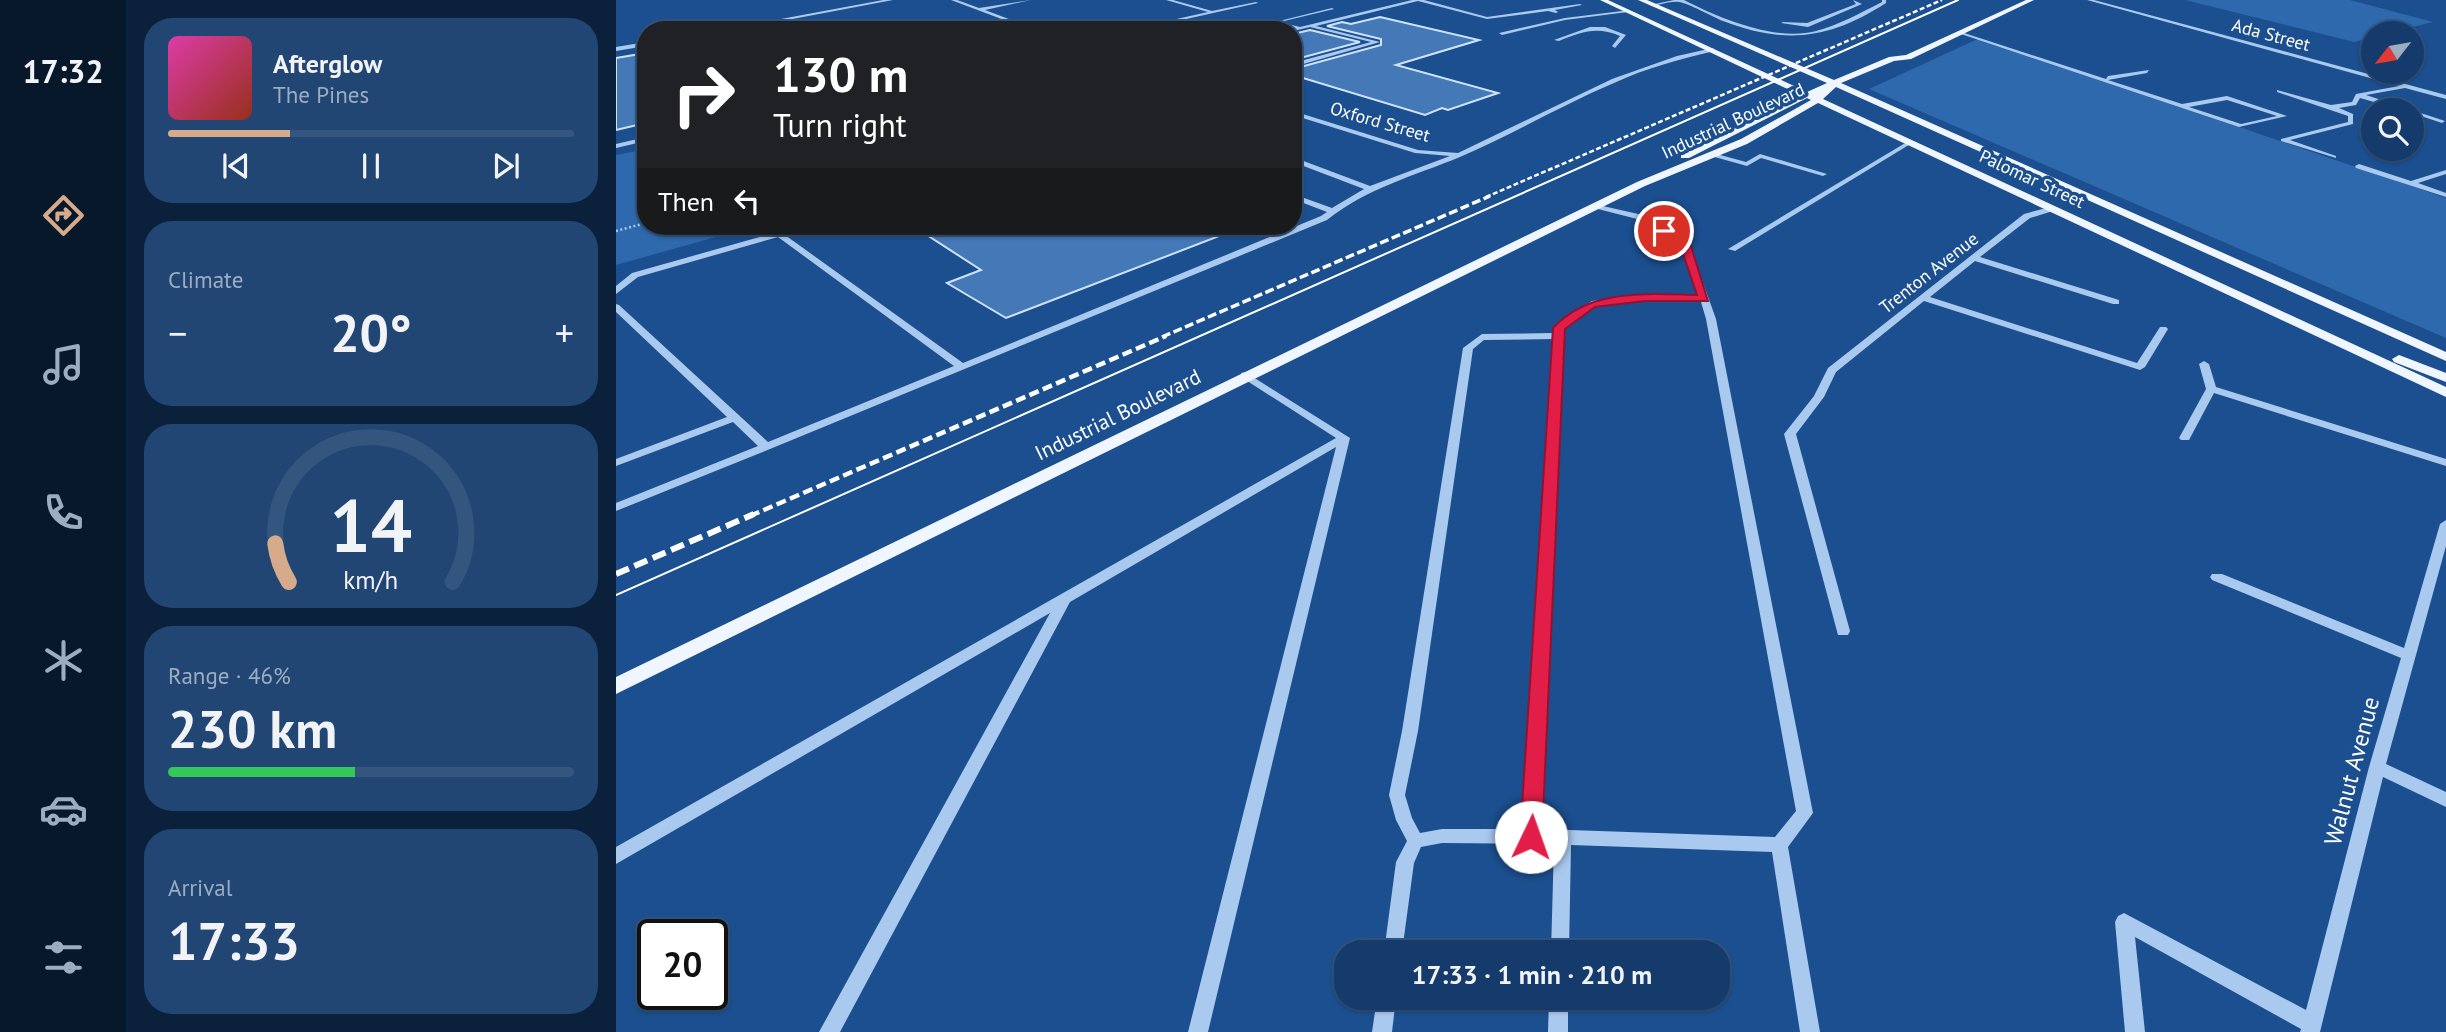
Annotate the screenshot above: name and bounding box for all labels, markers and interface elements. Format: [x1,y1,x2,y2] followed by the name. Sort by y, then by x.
[2230,13,2313,56] street label: Ada Street
[2361,21,2424,84] north arrow
[2361,21,2424,161] map controls
[773,42,908,106] text: 130 m
[273,47,382,80] text: Afterglow
[658,49,749,140] icon: right
[22,50,104,92] text: 17:32
[1658,77,1808,164] street label: Industrial Boulevard
[273,80,369,109] text: The Pines
[1328,96,1433,147] street label: Oxford Street
[2361,98,2424,161] button: search
[773,104,907,146] text: Turn right
[1976,144,2089,213] street label: Palomar Street
[217,147,255,185] icon: previous
[352,147,390,185] icon: pause
[487,147,525,185] icon: next
[728,182,766,220] icon: left
[658,185,714,218] text: Then
[39,191,88,240] icon: directions
[1634,201,1694,261] pin
[1645,212,1683,250] icon: arrive
[1875,227,1983,318] street label: Trenton Avenue
[168,265,243,294] text: Climate
[330,299,412,366] text: 20°
[168,308,187,357] text: −
[555,308,574,357] text: +
[39,340,88,389] icon: music
[1030,363,1205,466] street label: Industrial Boulevard
[330,478,412,572] text: 14
[39,488,88,537] icon: phone
[344,564,398,596] text: km/h
[39,636,88,685] icon: climate
[168,661,291,690] text: Range · 46%
[2317,693,2386,849] street label: Walnut Avenue
[168,695,337,762] text: 230 km
[39,785,88,834] icon: car
[1494,800,1568,874] position arrow
[168,873,232,902] text: Arrival
[168,907,300,974] text: 17:33
[637,919,728,1010] speed limit sign: 20
[39,933,88,982] icon: filters
[1412,958,1652,991] text: 17:33 · 1 min · 210 m

